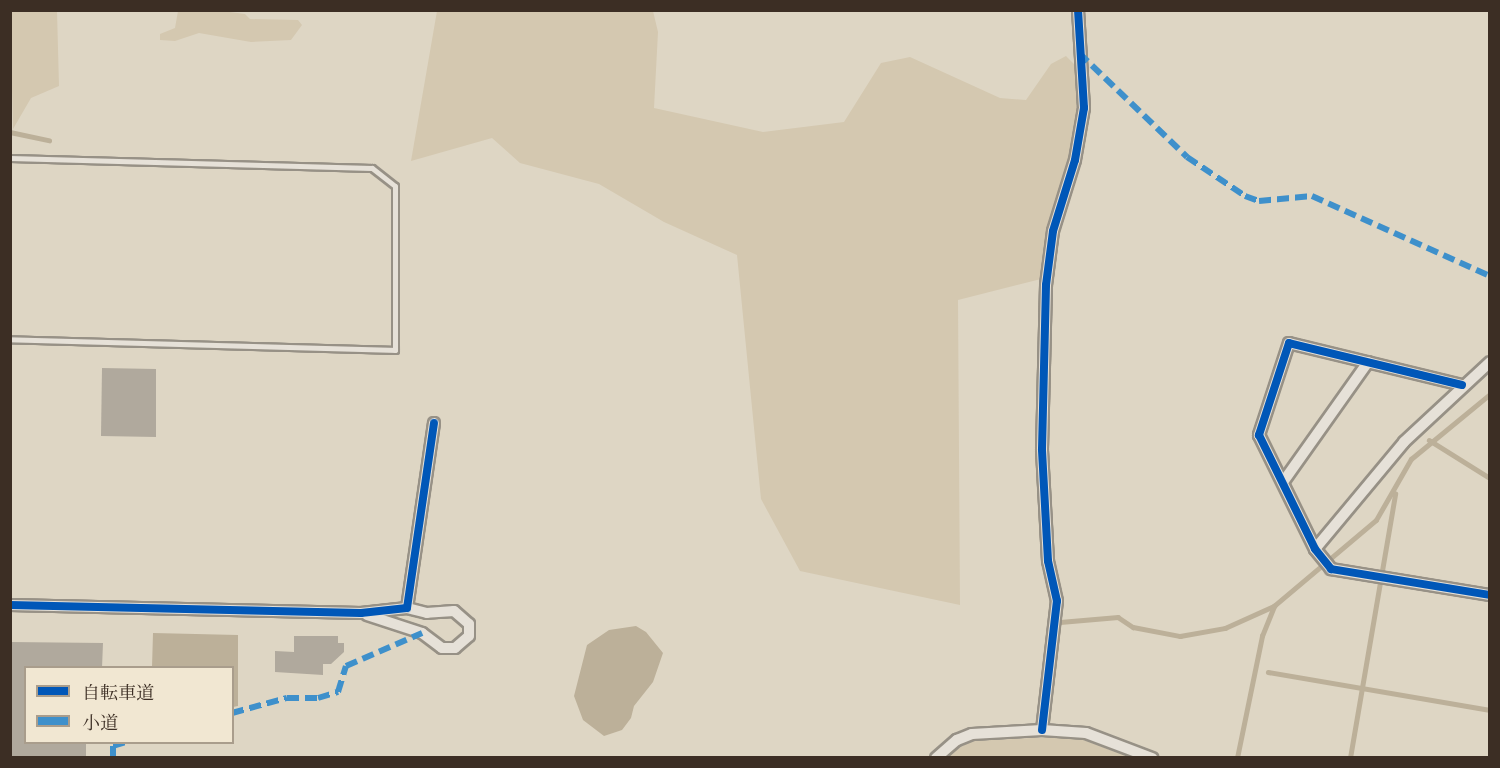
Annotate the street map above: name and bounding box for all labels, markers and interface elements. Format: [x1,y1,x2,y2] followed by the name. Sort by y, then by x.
[24,666,234,744] legend
[82,681,154,704] text: 自転車道
[82,711,118,734] text: 小道

